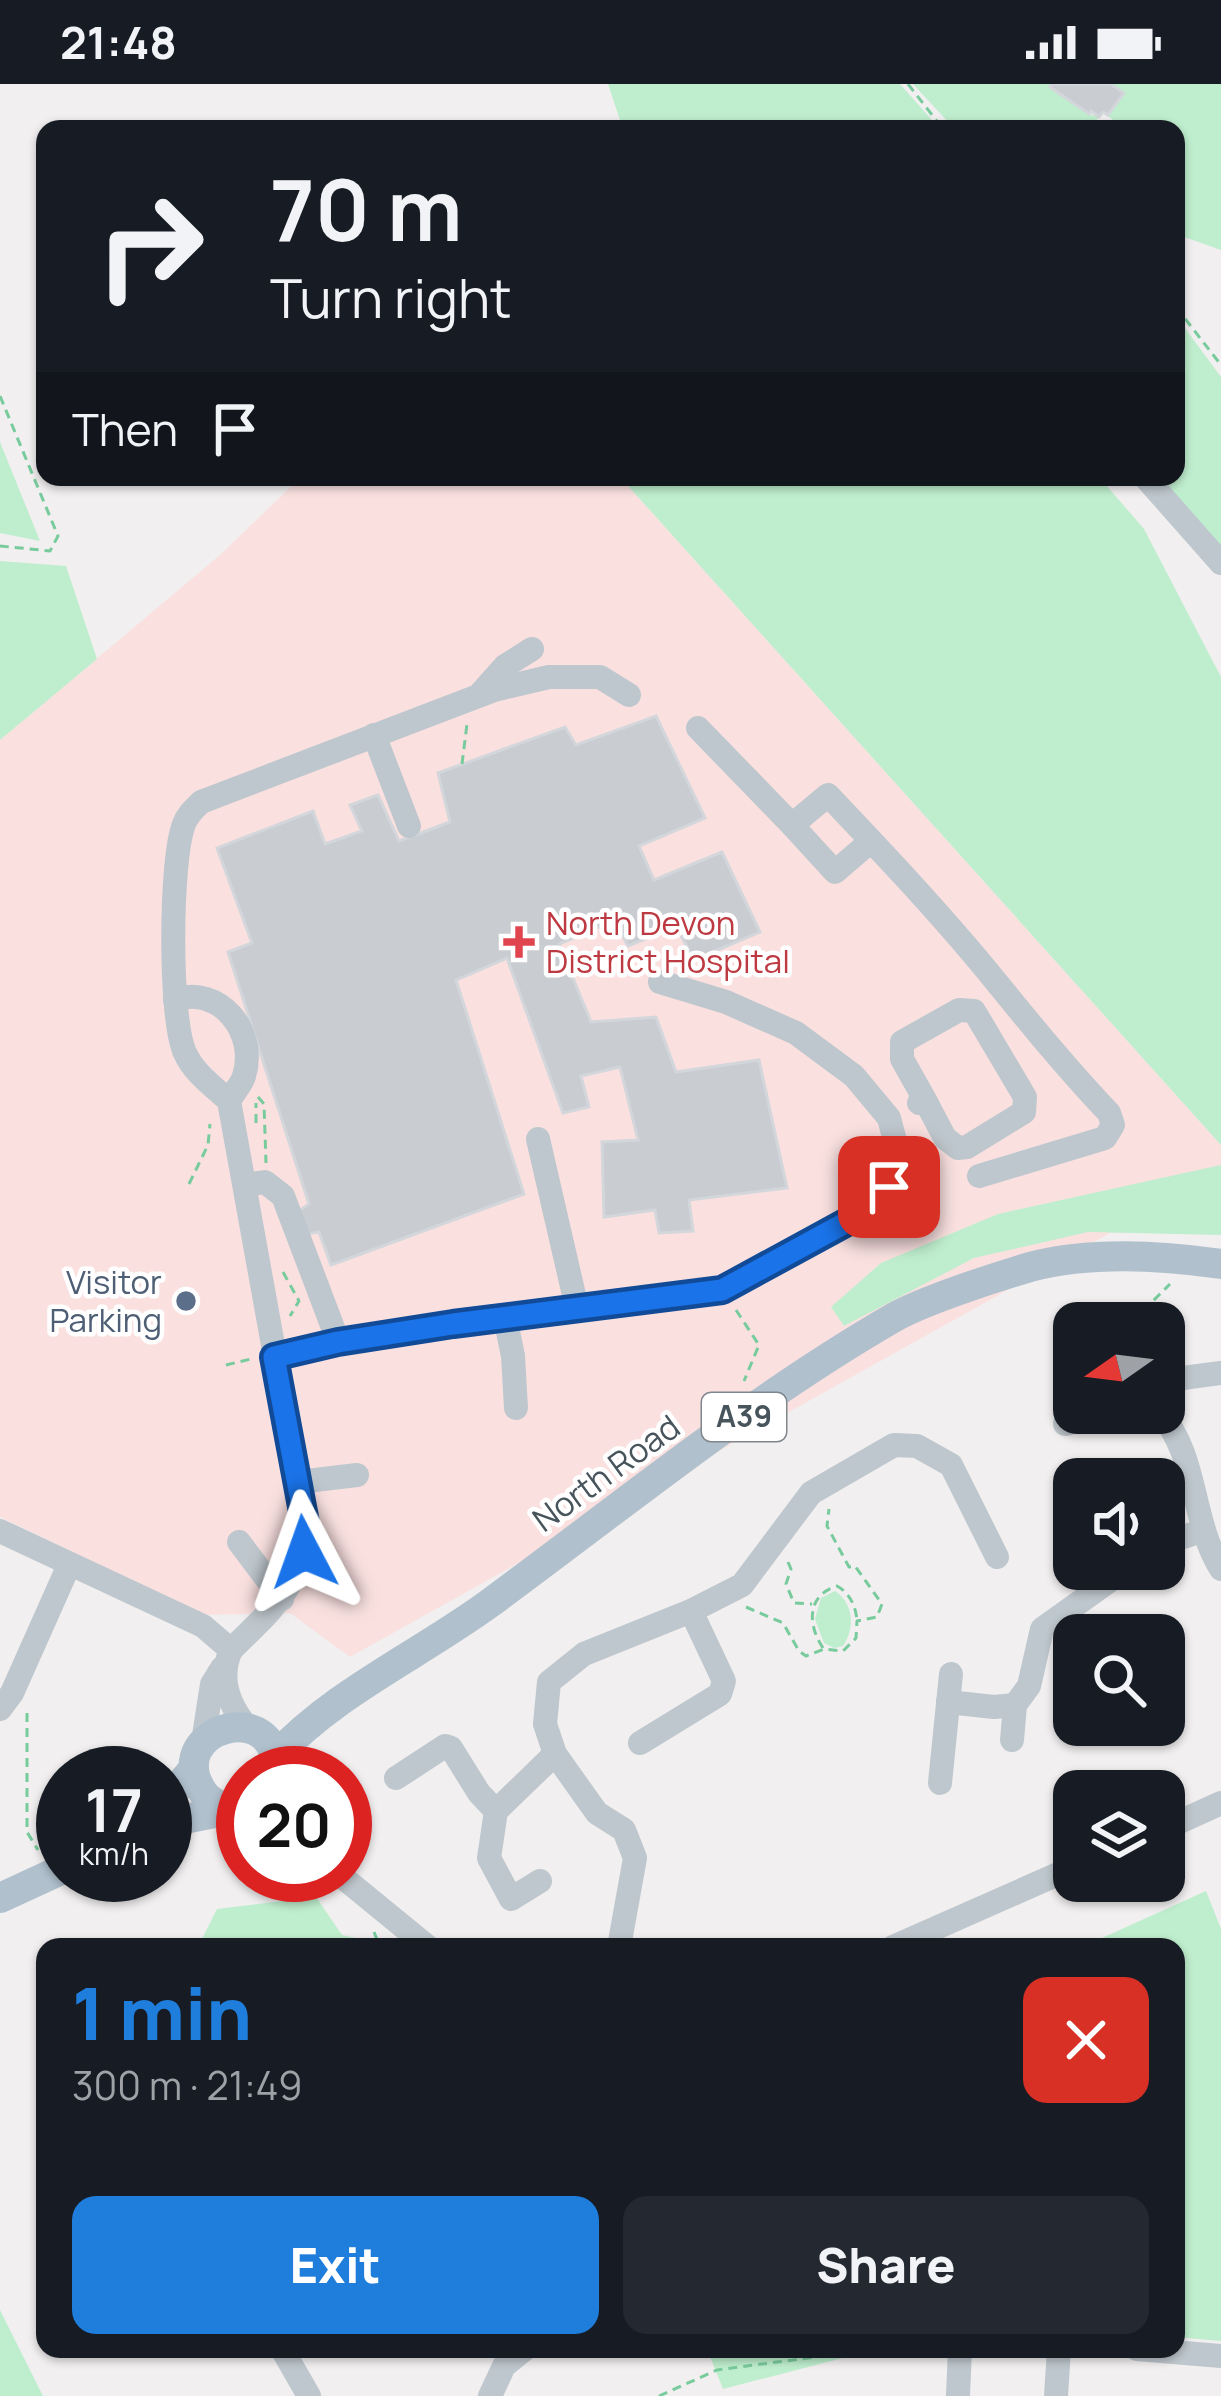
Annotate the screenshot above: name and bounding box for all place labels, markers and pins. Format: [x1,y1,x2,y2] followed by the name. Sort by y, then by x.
[546,900,790,983] place label: North Devon District Hospital
[503,926,535,958] marker: North Devon District Hospital
[838,1136,940,1238] pin
[49,1259,162,1342] place label: Visitor Parking
[173,1288,199,1314] marker: Visitor Parking

